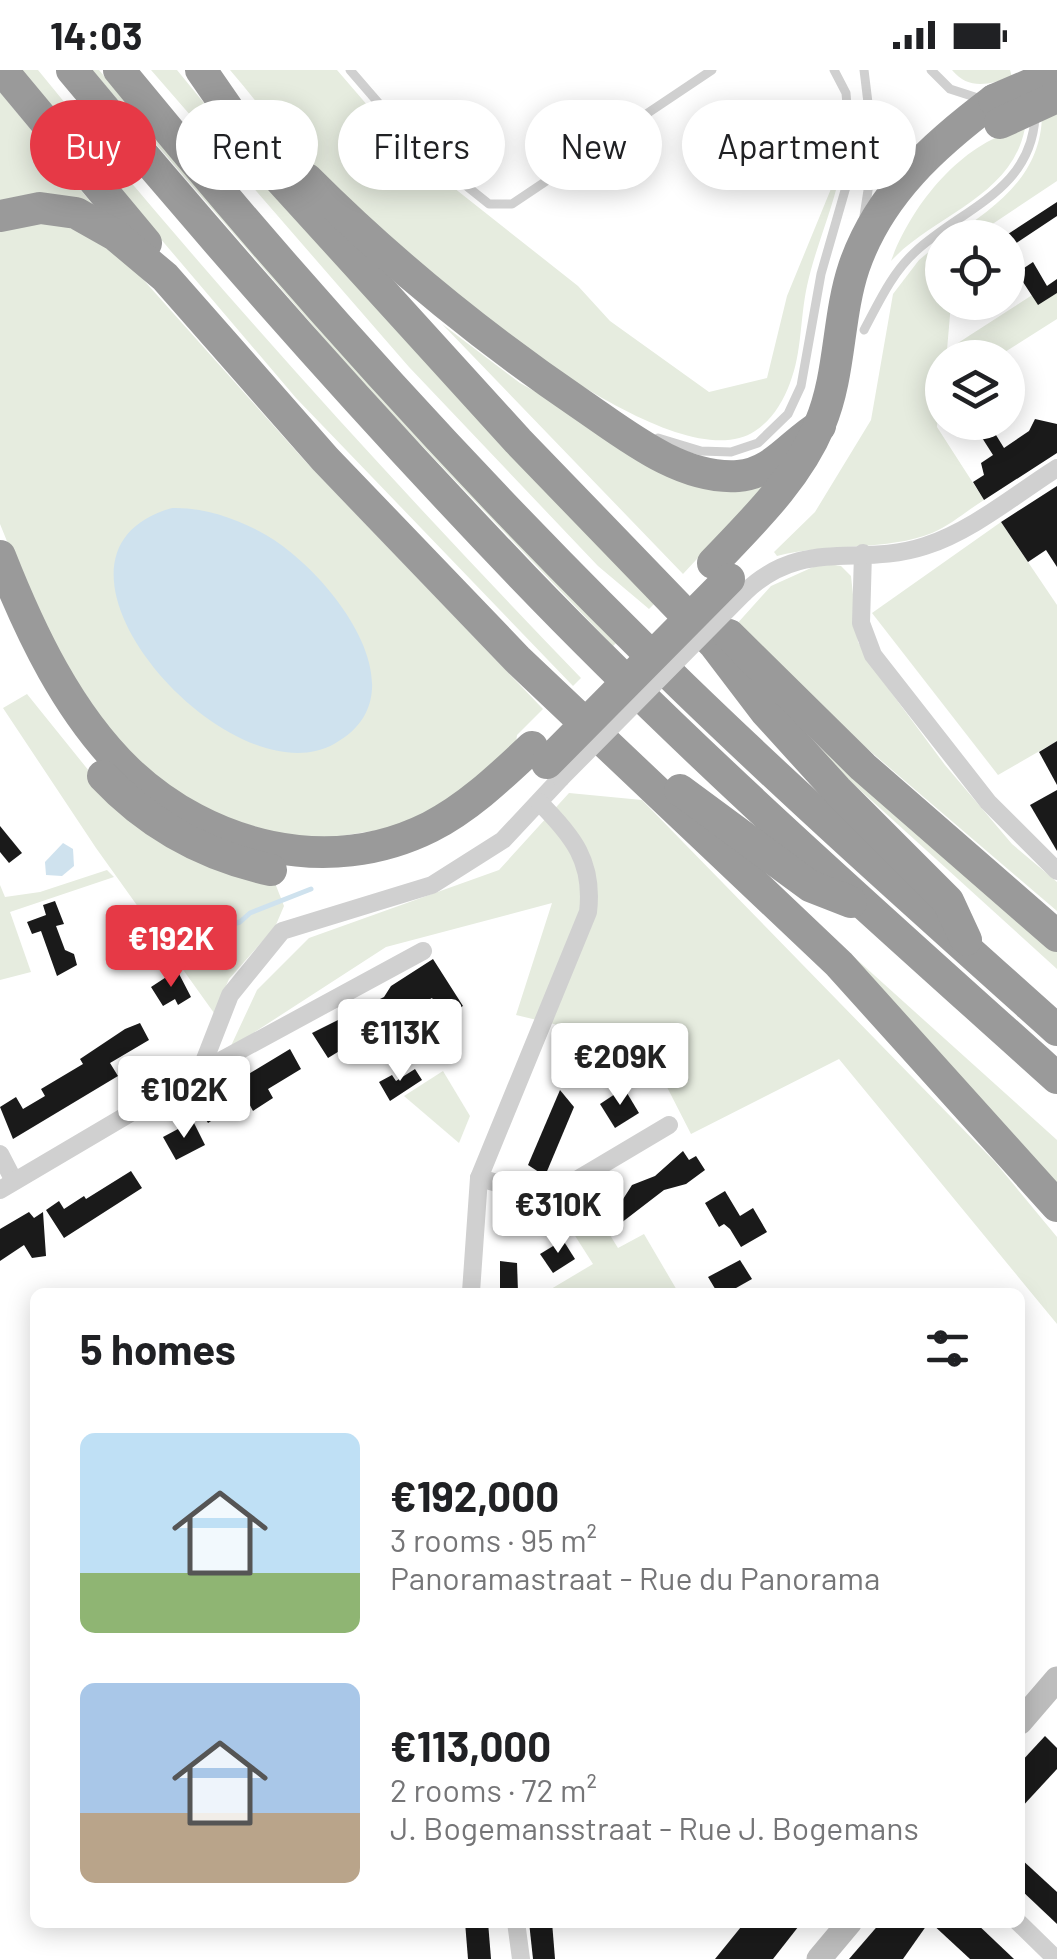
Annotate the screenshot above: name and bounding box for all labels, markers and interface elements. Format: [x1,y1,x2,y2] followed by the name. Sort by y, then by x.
[50,12,142,58] text: 14:03
[30,100,156,190] chip: Buy
[176,100,318,190] chip: Rent
[338,100,505,190] chip: Filters
[525,100,662,190] chip: New
[682,100,916,190] chip: Apartment
[925,220,1025,440] map controls
[925,220,1025,320] button: locate
[925,340,1025,440] button: layers
[101,905,241,990] pin: €192K
[128,918,214,956] text: €192K
[330,999,470,1084] pin: €113K
[360,1012,440,1050] text: €113K
[550,1023,690,1108] pin: €209K
[573,1036,667,1074] text: €209K
[114,1056,254,1141] pin: €102K
[140,1069,228,1107] text: €102K
[488,1171,628,1256] pin: €310K
[514,1184,602,1222] text: €310K
[920,1321,975,1376] icon: filters
[80,1323,236,1373] text: 5 homes
[390,1470,559,1520] text: €192,000
[160,1473,280,1593] icon: home
[390,1520,597,1558] text: 3 rooms · 95 m²
[390,1558,880,1596] text: Panoramastraat - Rue du Panorama
[390,1720,551,1770] text: €113,000
[160,1723,280,1843] icon: home
[390,1770,597,1808] text: 2 rooms · 72 m²
[390,1808,919,1846] text: J. Bogemansstraat - Rue J. Bogemans

